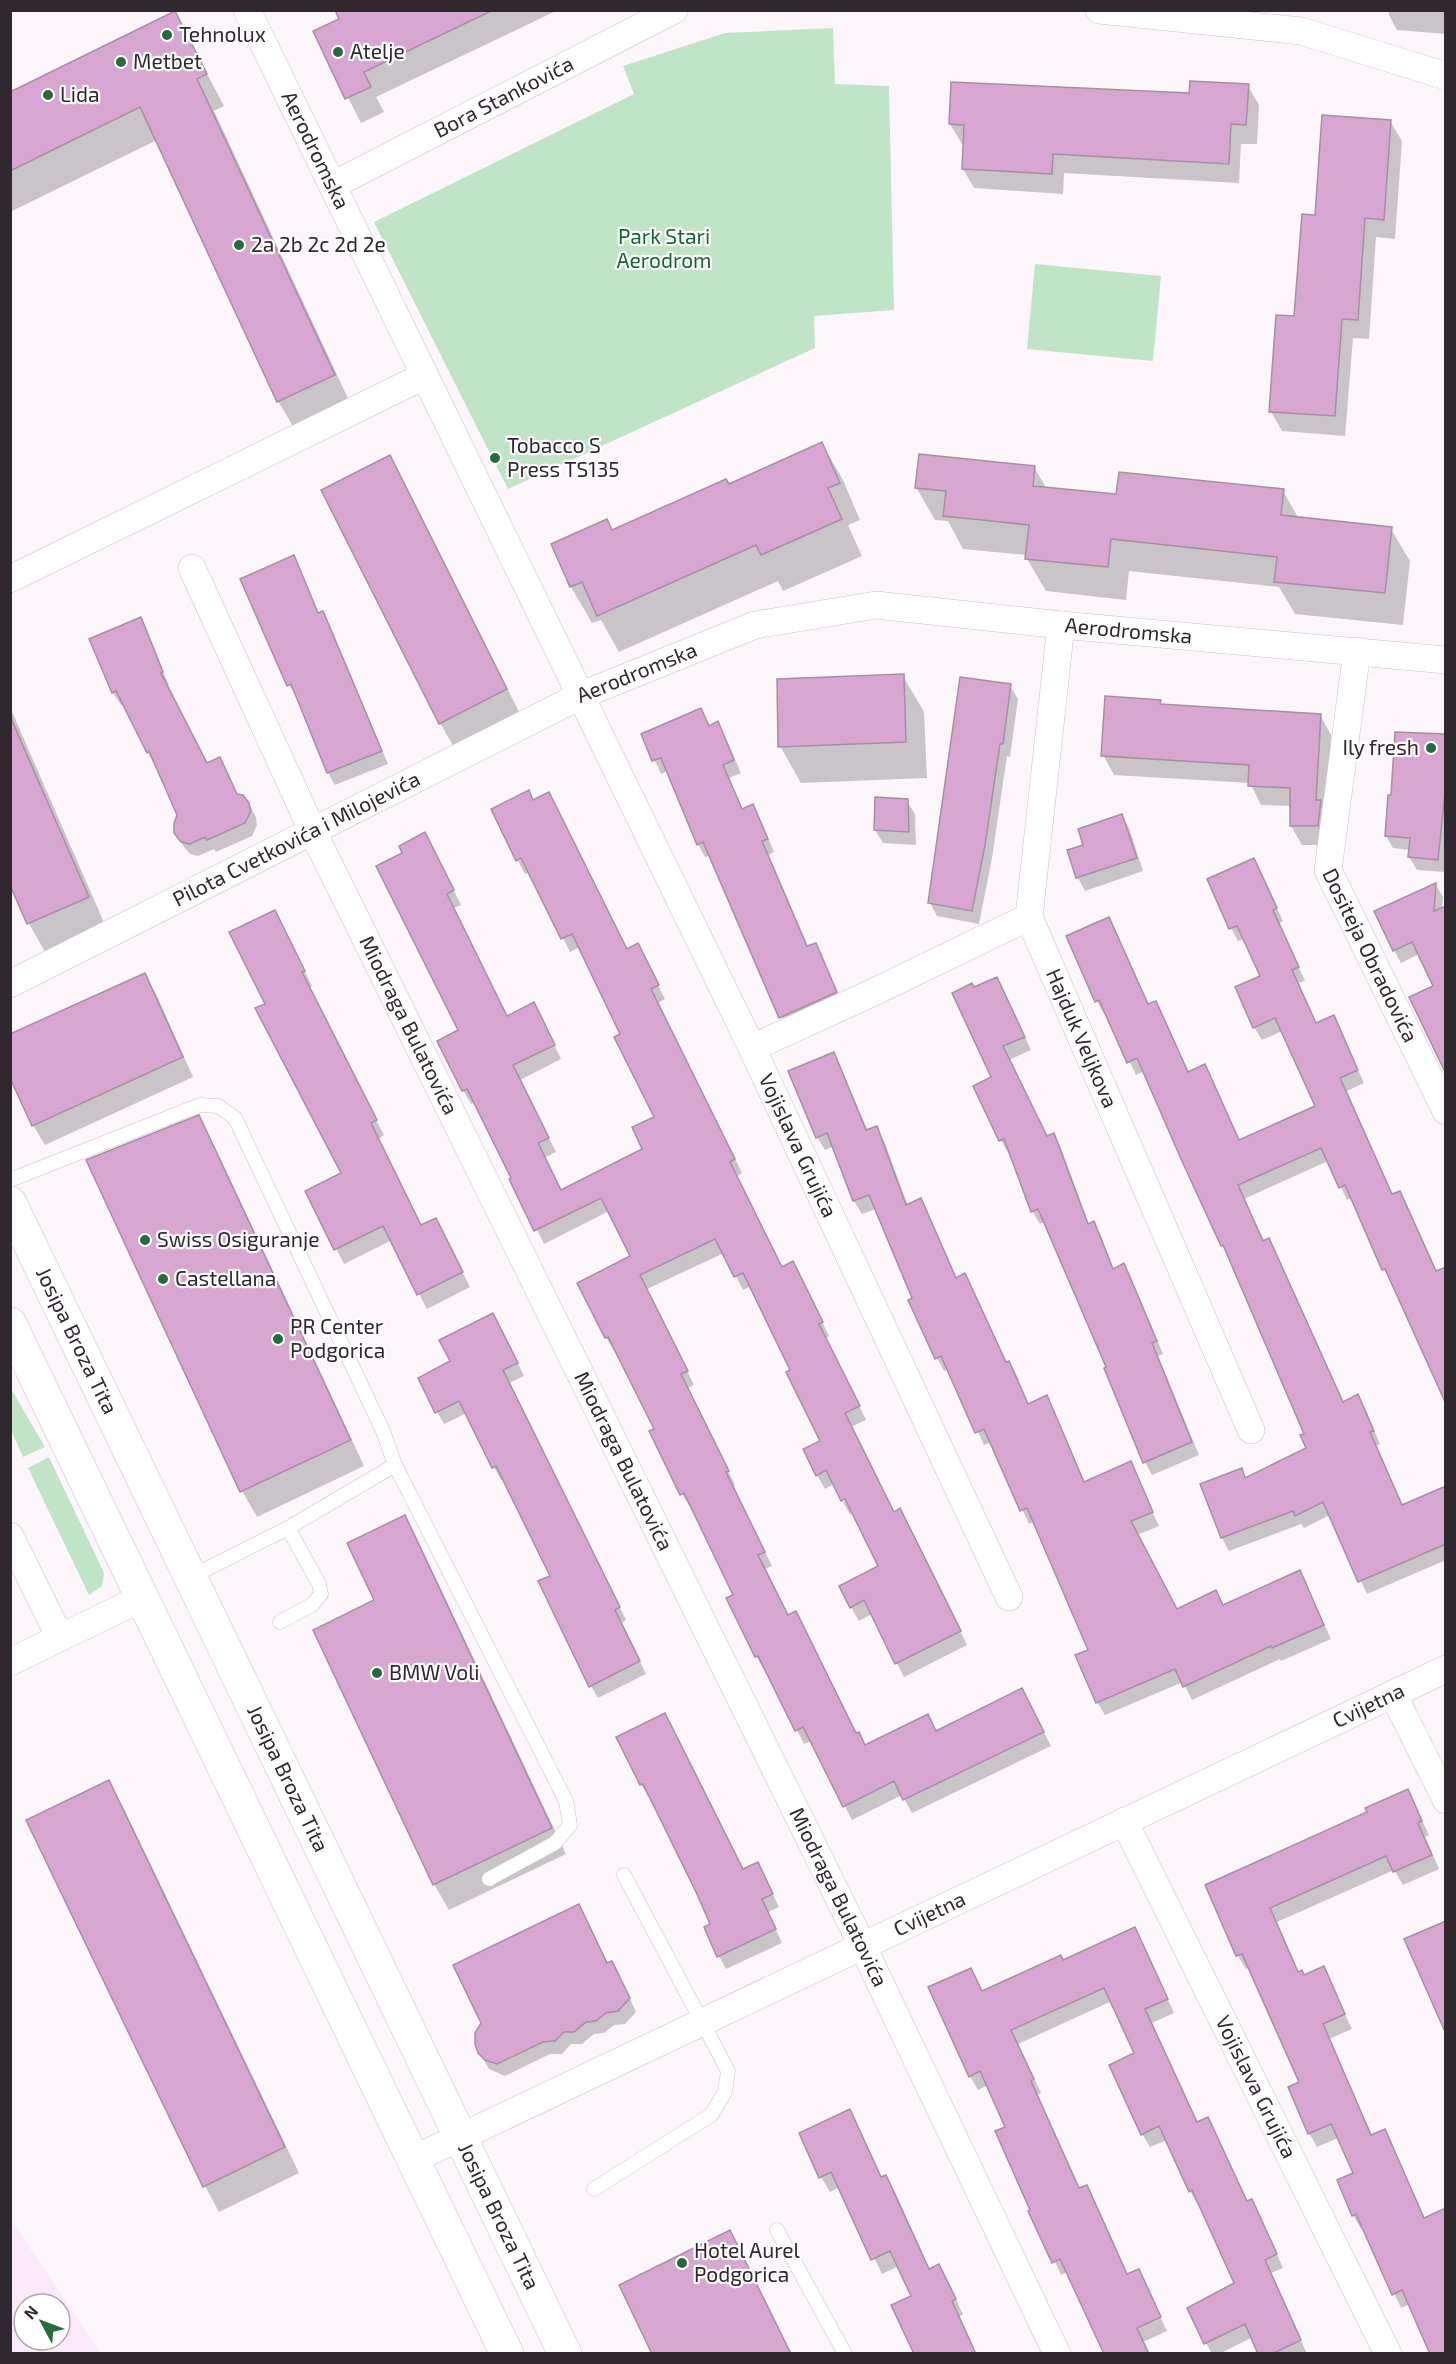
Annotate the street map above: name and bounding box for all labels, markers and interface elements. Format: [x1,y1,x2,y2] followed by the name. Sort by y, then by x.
[179,21,266,46] place label: Tehnolux
[160,28,174,42] marker: Tehnolux
[350,38,405,64] place label: Atelje
[331,45,345,59] marker: Atelje
[133,48,202,73] place label: Metbet
[429,50,577,142] street label: Bora Stankovića
[114,55,128,69] marker: Metbet
[60,81,100,106] place label: Lida
[277,87,356,213] street label: Aerodromska
[41,88,55,102] marker: Lida
[617,223,711,272] park label: Park Stari Aerodrom
[251,231,386,256] place label: 2a 2b 2c 2d 2e
[232,238,246,252] marker: 2a 2b 2c 2d 2e
[507,432,620,481] place label: Tobacco S Press TS135
[488,451,502,465] marker: Tobacco S Press TS135
[1064,611,1193,648] street label: Aerodromska
[572,636,700,707] street label: Aerodromska
[1342,734,1419,759] place label: Ily fresh
[1424,741,1438,755] marker: Ily fresh
[168,765,424,911] street label: Pilota Cvetkovića i Milojevića
[1318,864,1424,1046] street label: Dositeja Obradovića
[355,931,464,1118] street label: Miodraga Bulatovića
[1042,964,1124,1111] street label: Hajduk Veljkova
[755,1069,843,1221] street label: Vojislava Grujića
[157,1226,319,1252] place label: Swiss Osiguranje
[138,1233,152,1247] marker: Swiss Osiguranje
[32,1263,124,1418] street label: Josipa Broza Tita
[175,1265,276,1290] place label: Castellana
[156,1272,170,1286] marker: Castellana
[290,1313,385,1362] place label: PR Center Podgorica
[271,1332,285,1346] marker: PR Center Podgorica
[570,1367,679,1554] street label: Miodraga Bulatovića
[389,1659,480,1684] place label: BMW Voli
[370,1666,384,1680] marker: BMW Voli
[1328,1677,1408,1732] street label: Cvijetna
[243,1700,335,1855] street label: Josipa Broza Tita
[785,1803,894,1990] street label: Miodraga Bulatovića
[889,1885,969,1941] street label: Cvijetna
[1211,2011,1303,2162] street label: Vojislava Grujića
[454,2138,546,2293] street label: Josipa Broza Tita
[694,2237,801,2286] place label: Hotel Aurel Podgorica
[675,2256,689,2270] marker: Hotel Aurel Podgorica
[12,2292,72,2352] north arrow
[19,2301,41,2322] text: N

